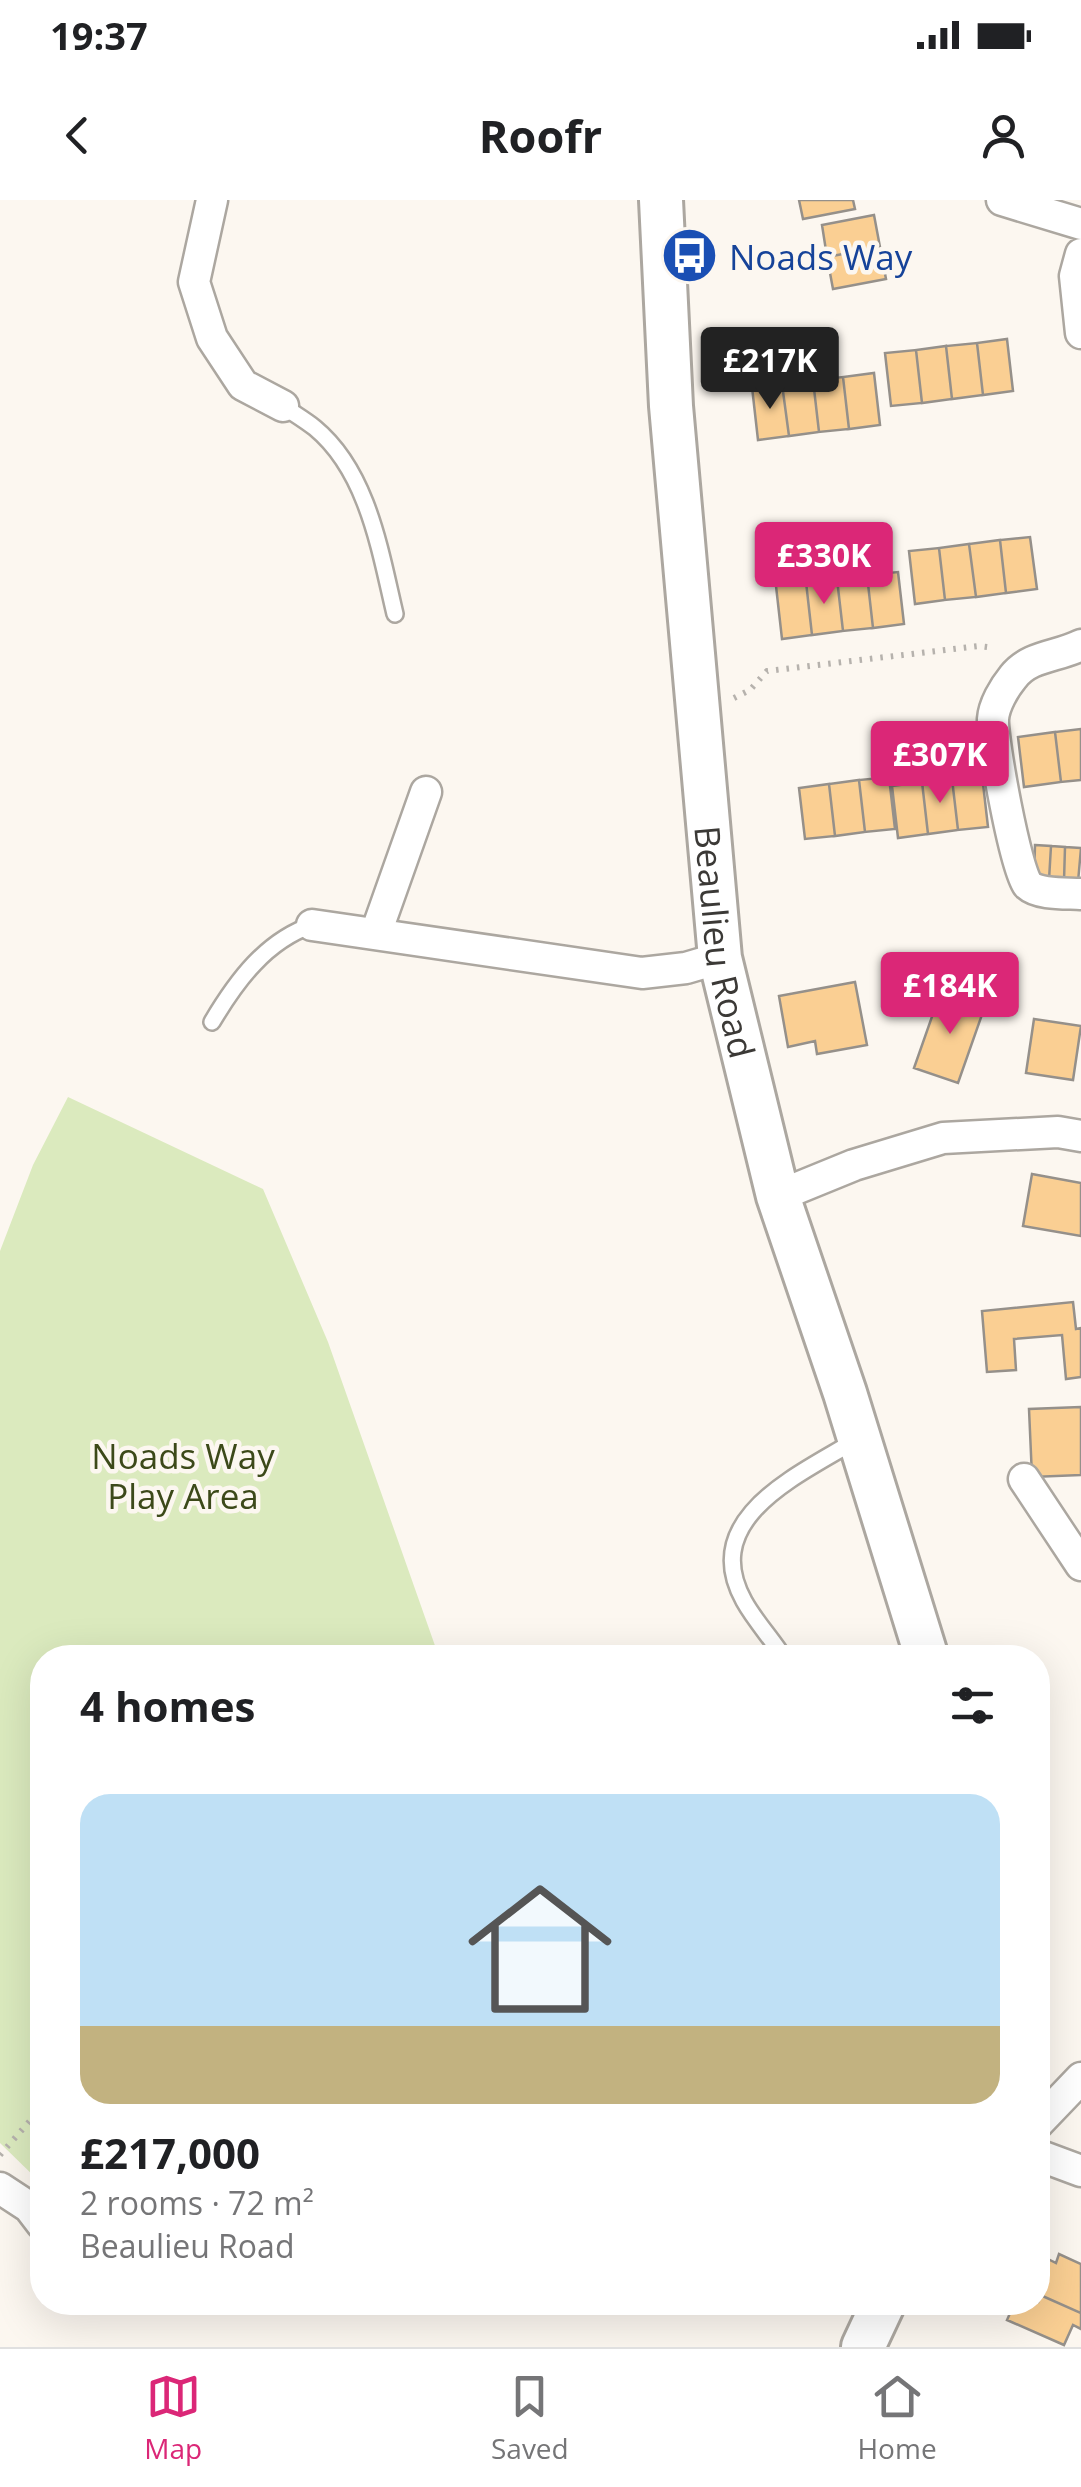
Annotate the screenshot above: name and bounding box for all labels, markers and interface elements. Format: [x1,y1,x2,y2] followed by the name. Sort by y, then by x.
[50,9,148,61] text: 19:37
[479,105,602,166] text: Roofr
[50,108,105,163] icon: back
[976,108,1031,163] icon: person
[660,226,720,286] bus stop icon: Noads Way
[729,233,913,280] place label: Noads Way
[700,327,840,412] pin: £217K
[723,338,817,381] text: £217K
[754,522,894,607] pin: £330K
[777,533,871,576] text: £330K
[870,721,1010,806] pin: £307K
[893,732,987,775] text: £307K
[685,824,767,1063] street label: Beaulieu Road
[880,952,1020,1037] pin: £184K
[903,963,997,1006] text: £184K
[91,1432,275,1519] park label: Noads Way Play Area
[80,1677,255,1734] text: 4 homes
[945,1678,1000,1733] icon: filters
[450,1859,630,2039] icon: home
[80,2124,260,2181] text: £217,000
[80,2181,314,2224] text: 2 rooms · 72 m²
[80,2224,294,2267] text: Beaulieu Road
[144,2369,202,2467] tab: Map
[491,2369,569,2467] tab: Saved
[857,2369,937,2467] tab: Home

